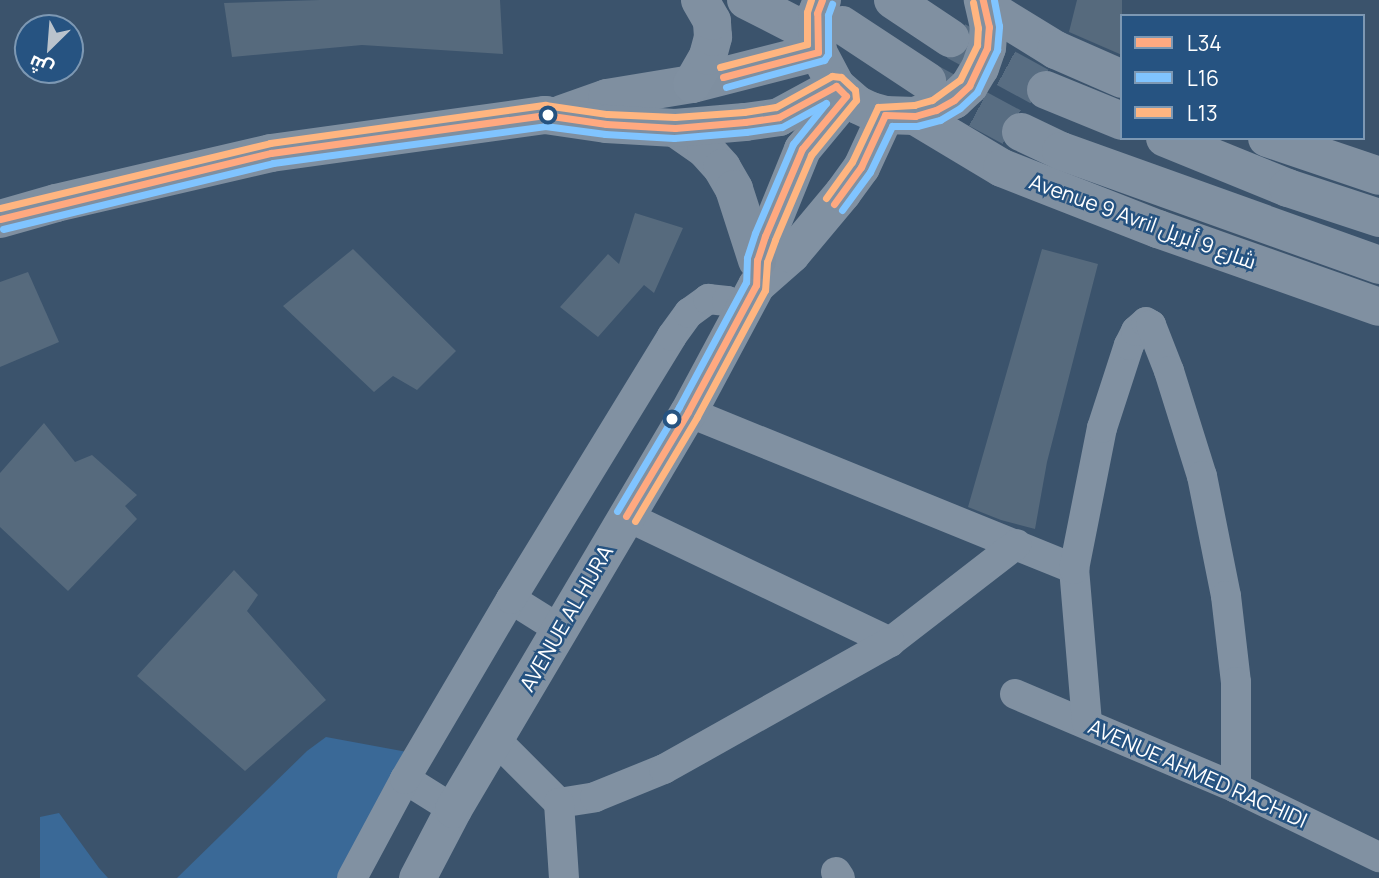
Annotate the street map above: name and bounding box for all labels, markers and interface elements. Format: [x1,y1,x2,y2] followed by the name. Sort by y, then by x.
[14,14,84,84] north arrow
[1120,14,1365,140] legend
[1187,29,1222,57] text: L34
[24,49,58,83] text: ش
[1187,64,1219,92] text: L16
[1187,99,1218,127] text: L13
[541,108,555,122] unlabelled marker
[1026,168,1260,274] street label: Avenue 9 Avril شارع 9 أبريل
[665,412,679,426] unlabelled marker
[514,540,618,696] street label: AVENUE AL HIJRA
[1085,713,1311,833] street label: AVENUE AHMED RACHIDI

